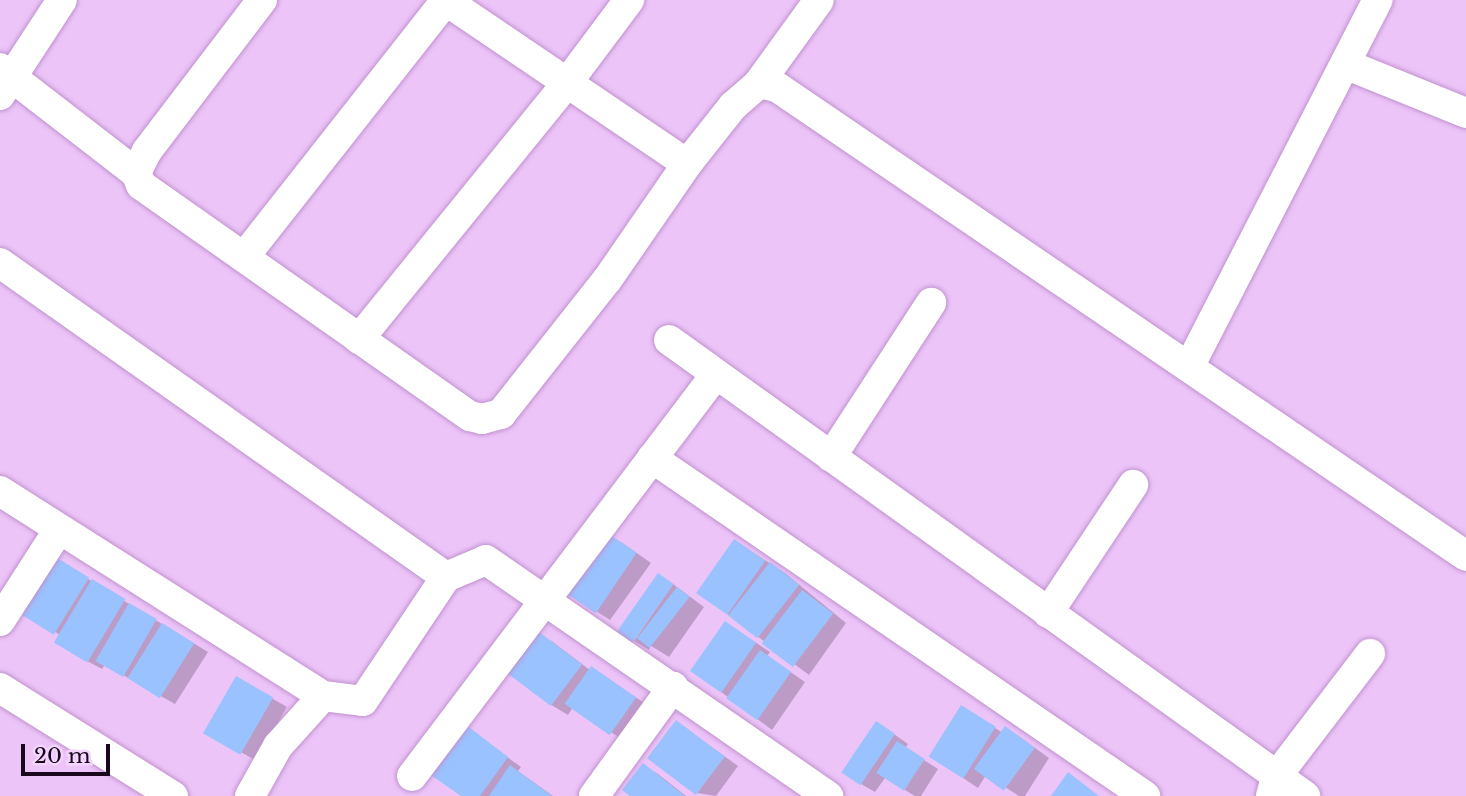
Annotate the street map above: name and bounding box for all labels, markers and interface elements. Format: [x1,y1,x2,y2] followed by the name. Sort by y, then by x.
[24,730,114,774] scale bar
[34,743,91,769] text: 20 m

